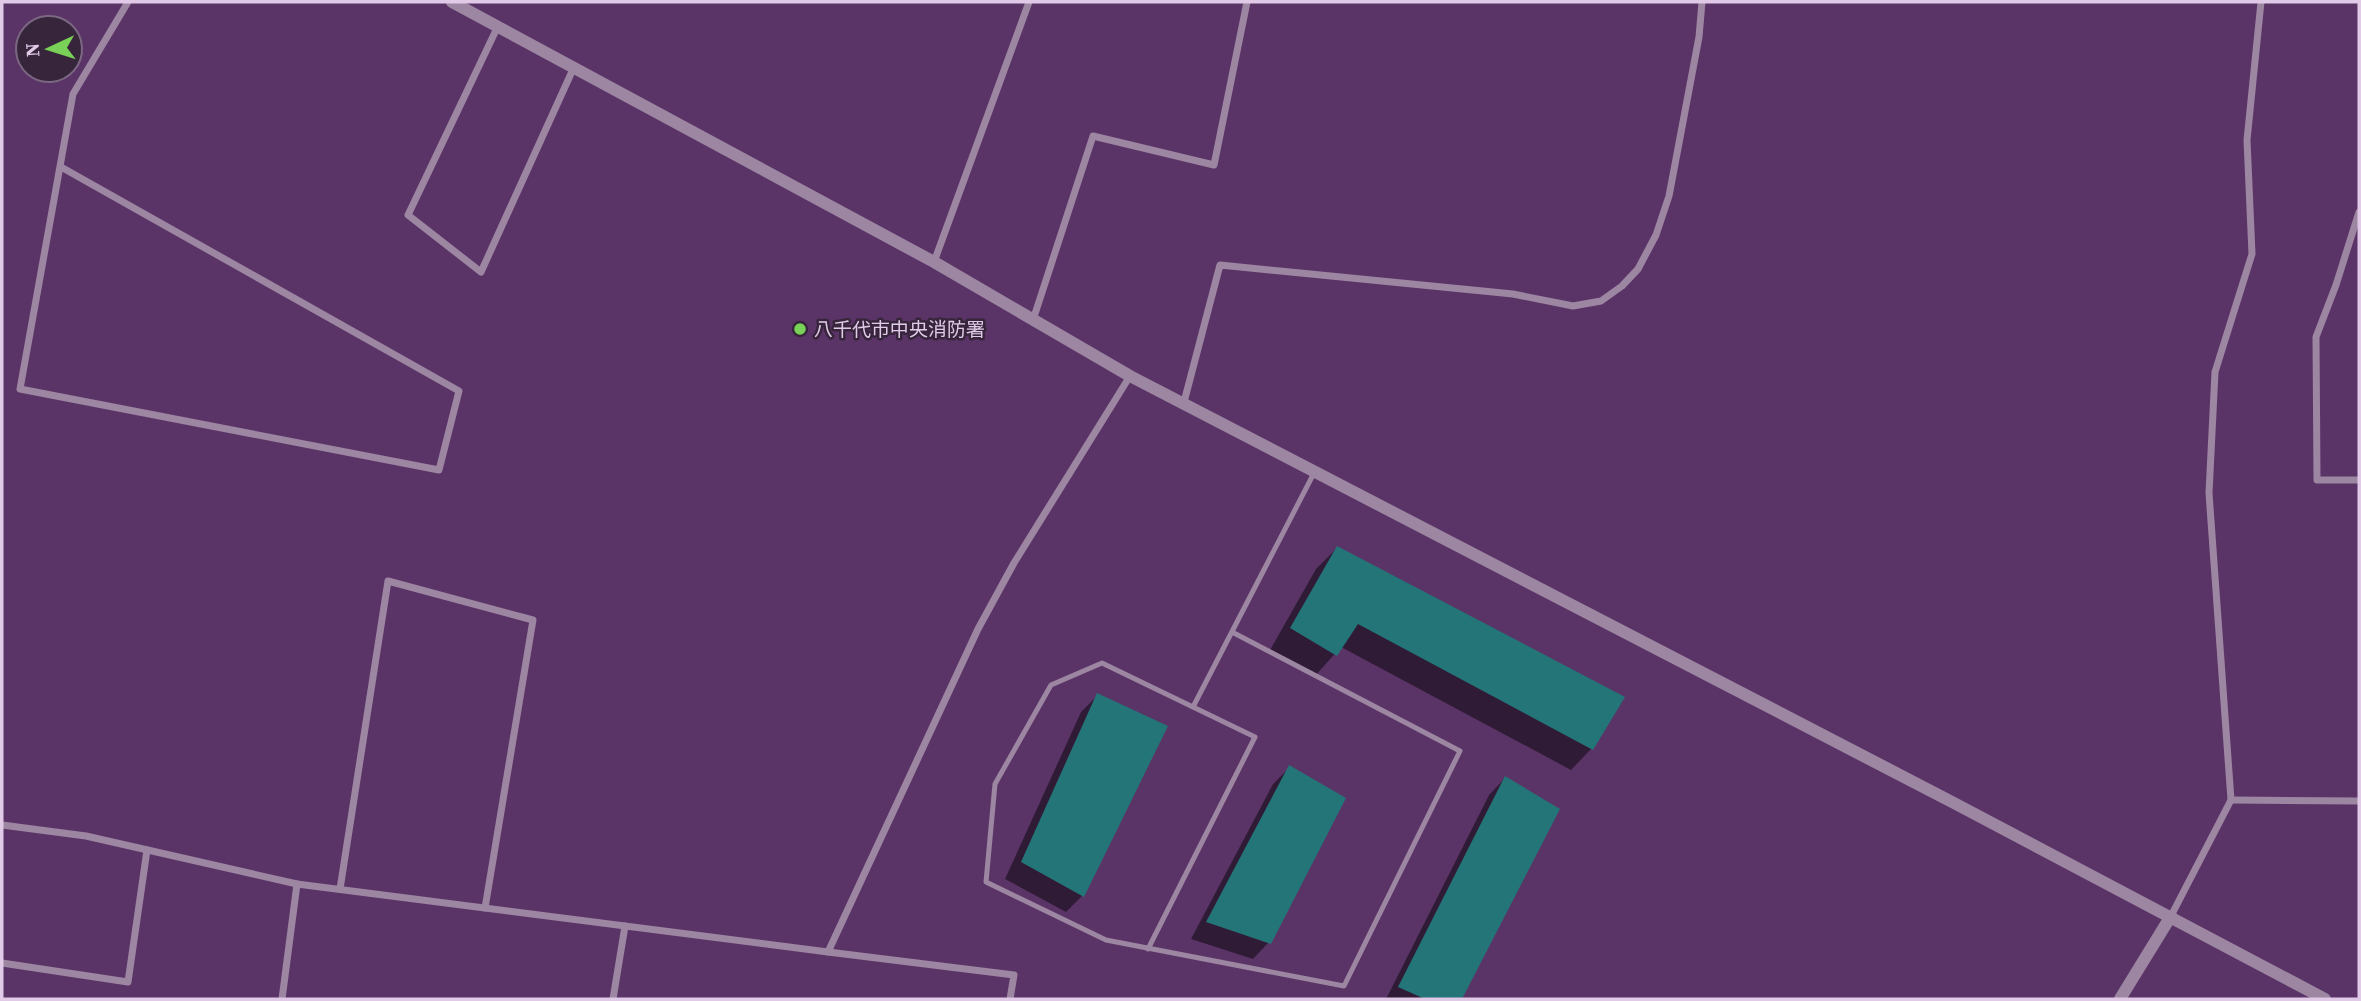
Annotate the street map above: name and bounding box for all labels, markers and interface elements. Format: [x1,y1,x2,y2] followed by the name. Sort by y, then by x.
[14,14,84,84] north arrow
[19,42,45,58] text: N
[814,316,985,342] place label: 八千代市中央消防署
[792,321,808,337] marker: 八千代市中央消防署

